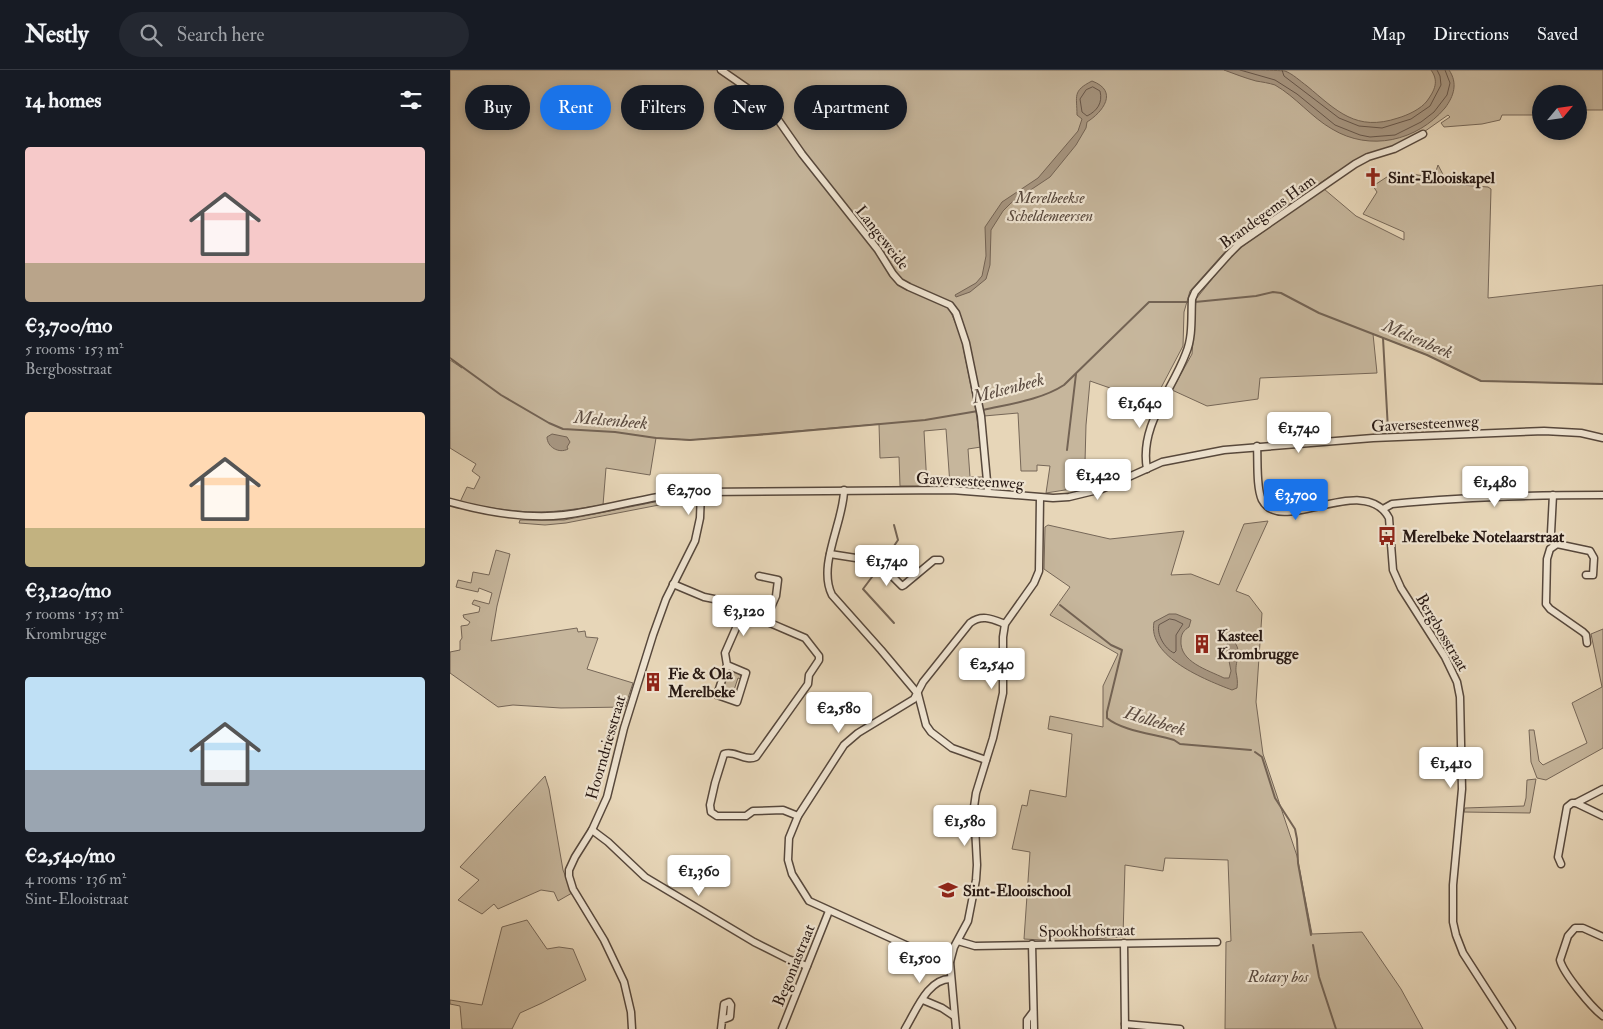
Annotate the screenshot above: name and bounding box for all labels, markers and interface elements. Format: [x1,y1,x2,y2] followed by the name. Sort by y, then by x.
[119,12,469,57] search box
[25,19,89,50] text: Nestly
[137,21,165,49] icon: search
[177,23,264,47] text: Search here
[1372,23,1405,46] text: Map
[1433,23,1509,46] text: Directions
[1537,23,1578,46] text: Saved
[465,85,530,130] chip: Buy
[540,85,611,130] chip: Rent
[621,85,704,130] chip: Filters
[714,85,784,130] chip: New
[794,85,907,130] chip: Apartment
[1532,85,1588,140] north arrow
[1532,85,1587,140] map controls
[397,86,425,114] icon: filters
[25,87,102,114] text: 14 homes
[1362,166,1384,188] church icon: Sint-Elooiskapel
[1388,168,1496,189] place label: Sint-Elooiskapel
[1216,170,1320,253] street label: Brandegems Ham
[180,179,270,269] icon: home
[1006,188,1093,226] park label: Merelbeekse Scheldemeersen
[851,201,914,274] street label: Langeweide
[25,312,112,339] text: €3,700/mo
[1378,314,1456,364] water label: Melsenbeek
[25,339,124,359] text: 5 rooms · 153 m²
[25,359,112,379] text: Bergbosstraat
[969,368,1047,409] water label: Melsenbeek
[1099,386,1181,429] pin: €1,640
[1118,393,1162,413] text: €1,640
[572,406,649,435] water label: Melsenbeek
[1371,411,1481,437] street label: Gaversesteenweg
[1258,412,1340,454] pin: €1,740
[1278,418,1320,438] text: €1,740
[180,444,270,534] icon: home
[1057,458,1139,501] pin: €1,420
[1076,465,1120,485] text: €1,420
[1454,466,1536,508] pin: €1,480
[916,468,1025,494] street label: Gaversesteenweg
[1473,472,1517,492] text: €1,480
[648,474,730,516] pin: €2,700
[1255,478,1337,521] pin: €3,700
[667,480,711,500] text: €2,700
[1275,485,1317,505] text: €3,700
[1376,525,1398,547] bus stop icon: Merelbeke Notelaarstraat
[1401,527,1565,547] place label: Merelbeke Notelaarstraat
[846,544,928,587] pin: €1,740
[866,551,908,571] text: €1,740
[25,577,111,604] text: €3,120/mo
[1411,590,1473,675] street label: Bergbosstraat
[703,594,785,637] pin: €3,120
[723,601,765,621] text: €3,120
[25,604,124,624] text: 5 rooms · 153 m²
[25,624,107,644] text: Krombrugge
[1217,626,1299,665] place label: Kasteel Krombrugge
[1191,633,1213,655] building icon: Kasteel Krombrugge
[951,648,1033,690] pin: €2,540
[970,654,1014,674] text: €2,540
[667,664,735,702] place label: Fie & Ola Merelbeke
[642,671,664,693] building icon: Fie & Ola Merelbeke
[798,692,880,734] pin: €2,580
[582,693,630,802] street label: Hoorndriesstraat
[817,698,861,718] text: €2,580
[1120,701,1188,742] water label: Hollebeek
[180,709,270,799] icon: home
[1410,746,1492,789] pin: €1,410
[1430,753,1472,773] text: €1,410
[924,804,1006,847] pin: €1,580
[944,811,986,831] text: €1,580
[25,842,115,869] text: €2,540/mo
[658,854,740,897] pin: €1,360
[678,861,720,881] text: €1,360
[25,869,126,889] text: 4 rooms · 136 m²
[937,879,959,901] school or university icon: Sint-Elooischool
[963,881,1072,901] place label: Sint-Elooischool
[25,889,128,909] text: Sint-Elooistraat
[1039,920,1135,943] street label: Spookhofstraat
[768,921,819,1009] street label: Begoniastraat
[879,942,961,984] pin: €1,500
[899,948,941,968] text: €1,500
[1247,967,1309,987] park label: Rotary bos

